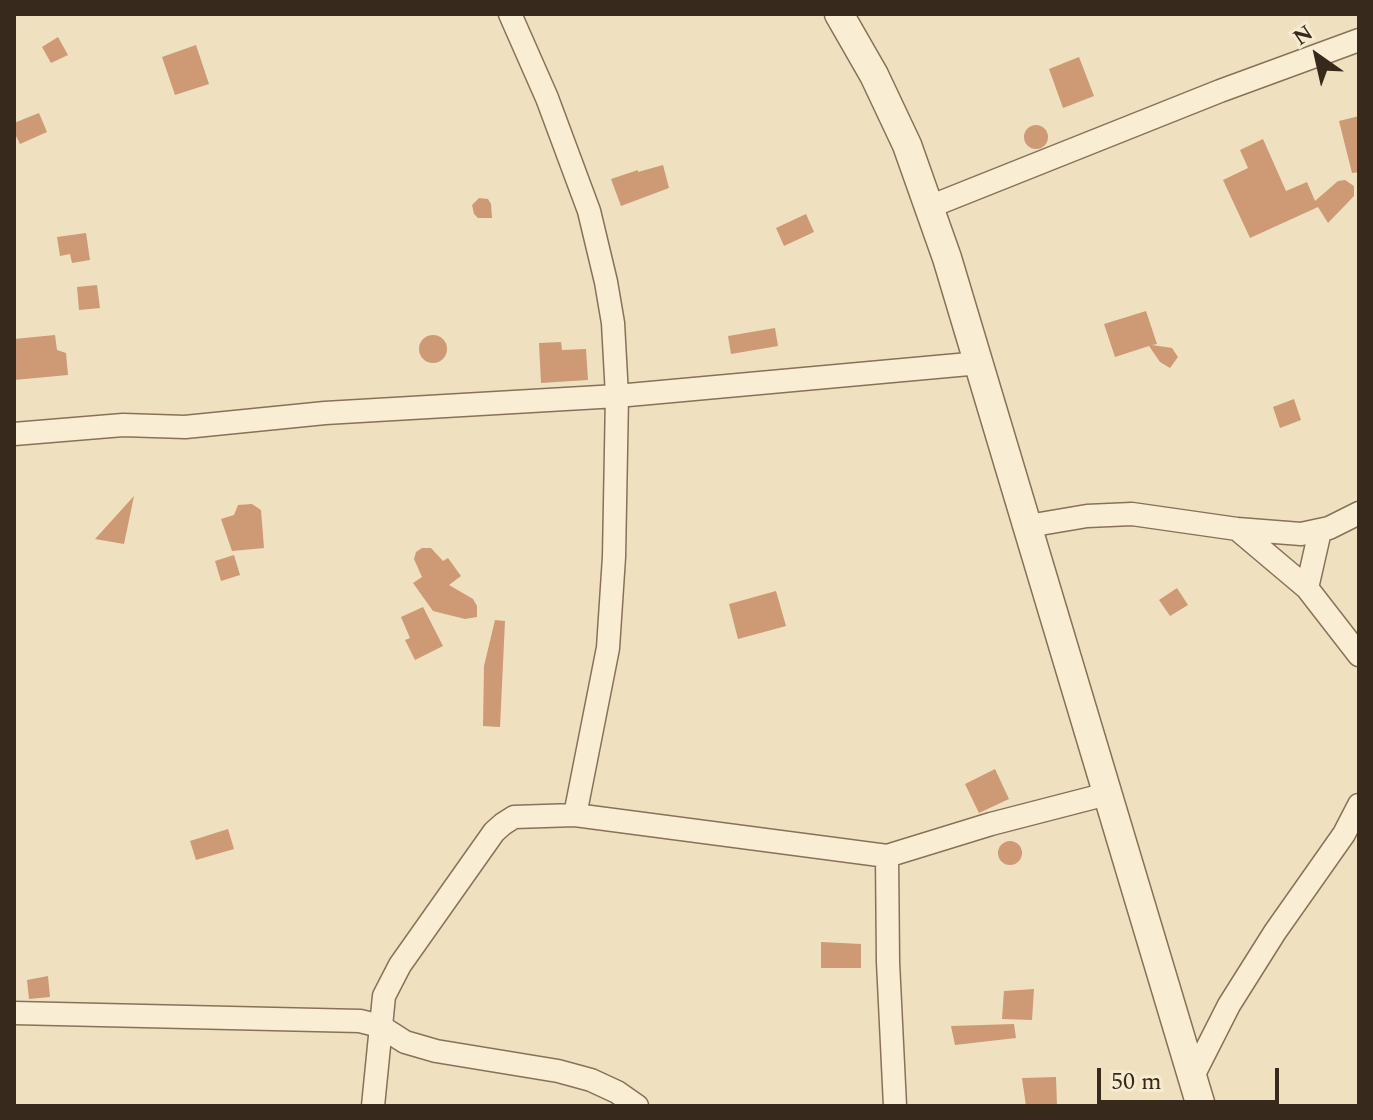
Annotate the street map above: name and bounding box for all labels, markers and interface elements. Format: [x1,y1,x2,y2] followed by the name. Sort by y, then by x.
[1277,16,1357,96] north arrow
[1287,17,1320,54] text: N
[1101,1052,1283,1102] scale bar
[1111,1064,1162,1100] text: 50 m

